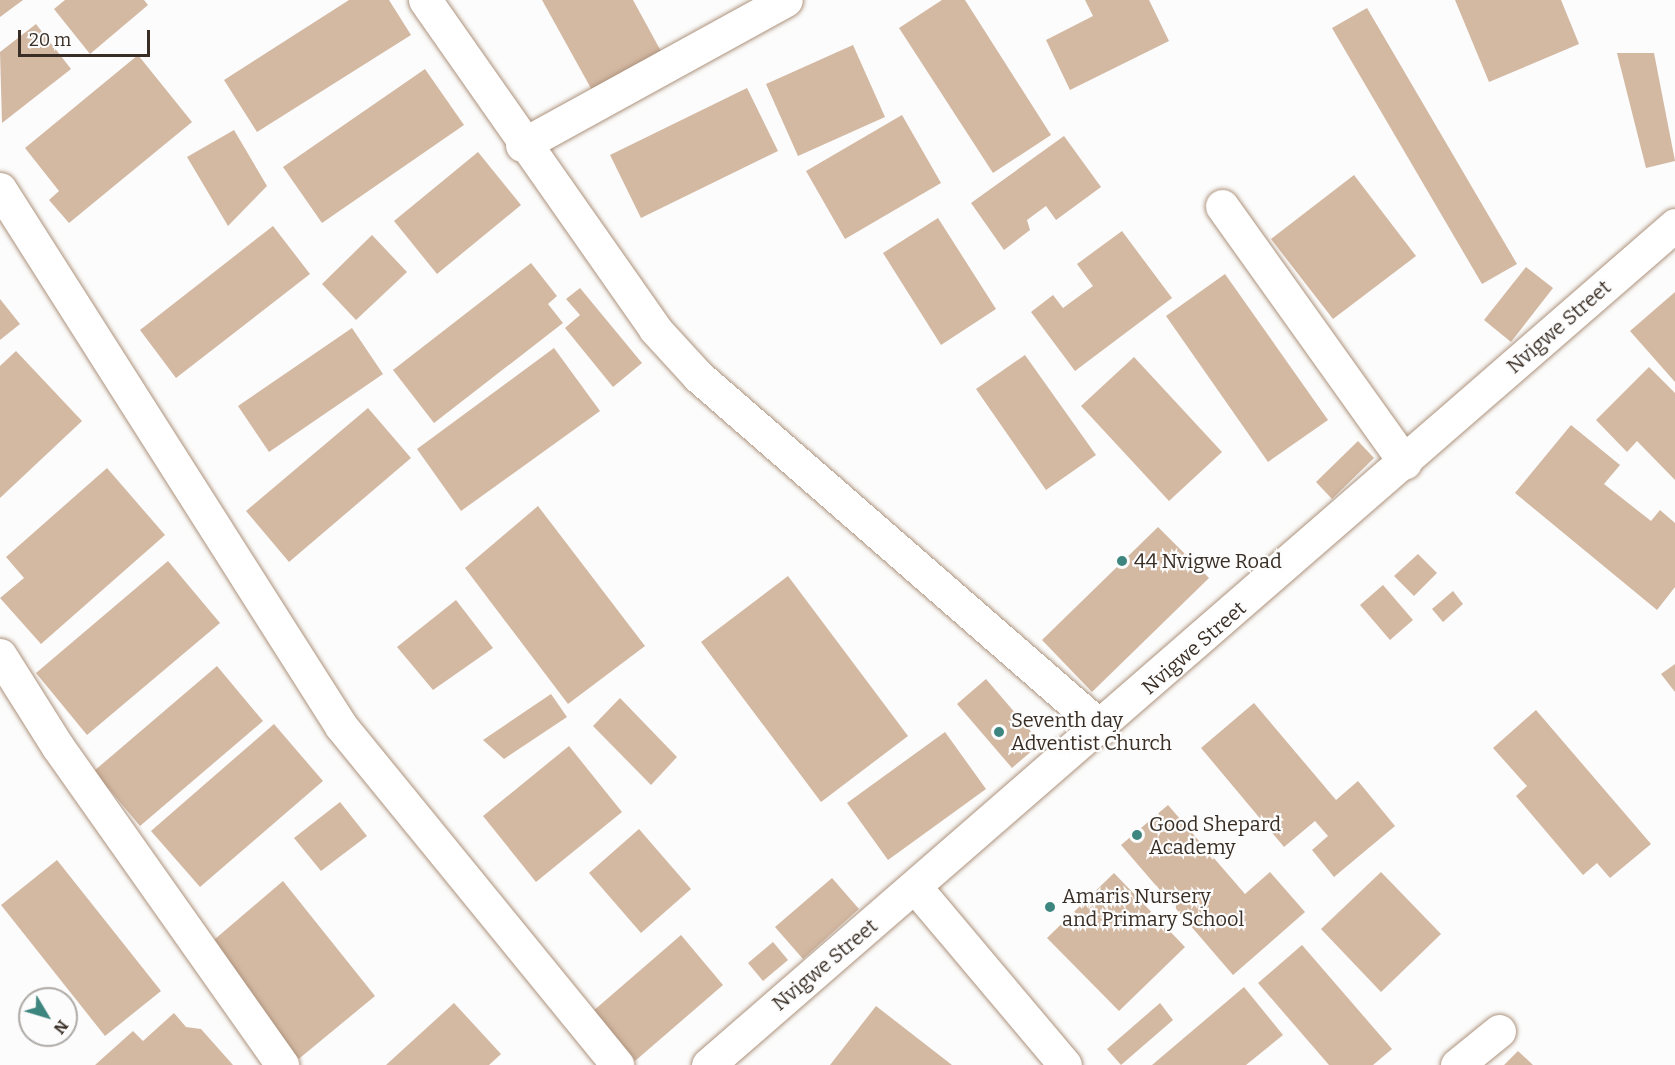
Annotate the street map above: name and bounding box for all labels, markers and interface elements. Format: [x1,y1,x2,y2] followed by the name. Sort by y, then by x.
[21,18,153,56] scale bar
[29,29,71,51] text: 20 m
[1502,275,1616,379] street label: Nvigwe Street
[1134,549,1282,573] place label: 44 Nvigwe Road
[1115,554,1129,568] marker: 44 Nvigwe Road
[1137,596,1251,700] street label: Nvigwe Street
[1011,708,1172,755] place label: Seventh day Adventist Church
[992,725,1006,739] marker: Seventh day Adventist Church
[1149,812,1281,859] place label: Good Shepard Academy
[1130,828,1144,842] marker: Good Shepard Academy
[1062,884,1244,931] place label: Amaris Nursery and Primary School
[1043,900,1057,914] marker: Amaris Nursery and Primary School
[768,914,882,1016] street label: Nvigwe Street
[18,987,78,1047] north arrow
[50,1016,72,1038] text: N

